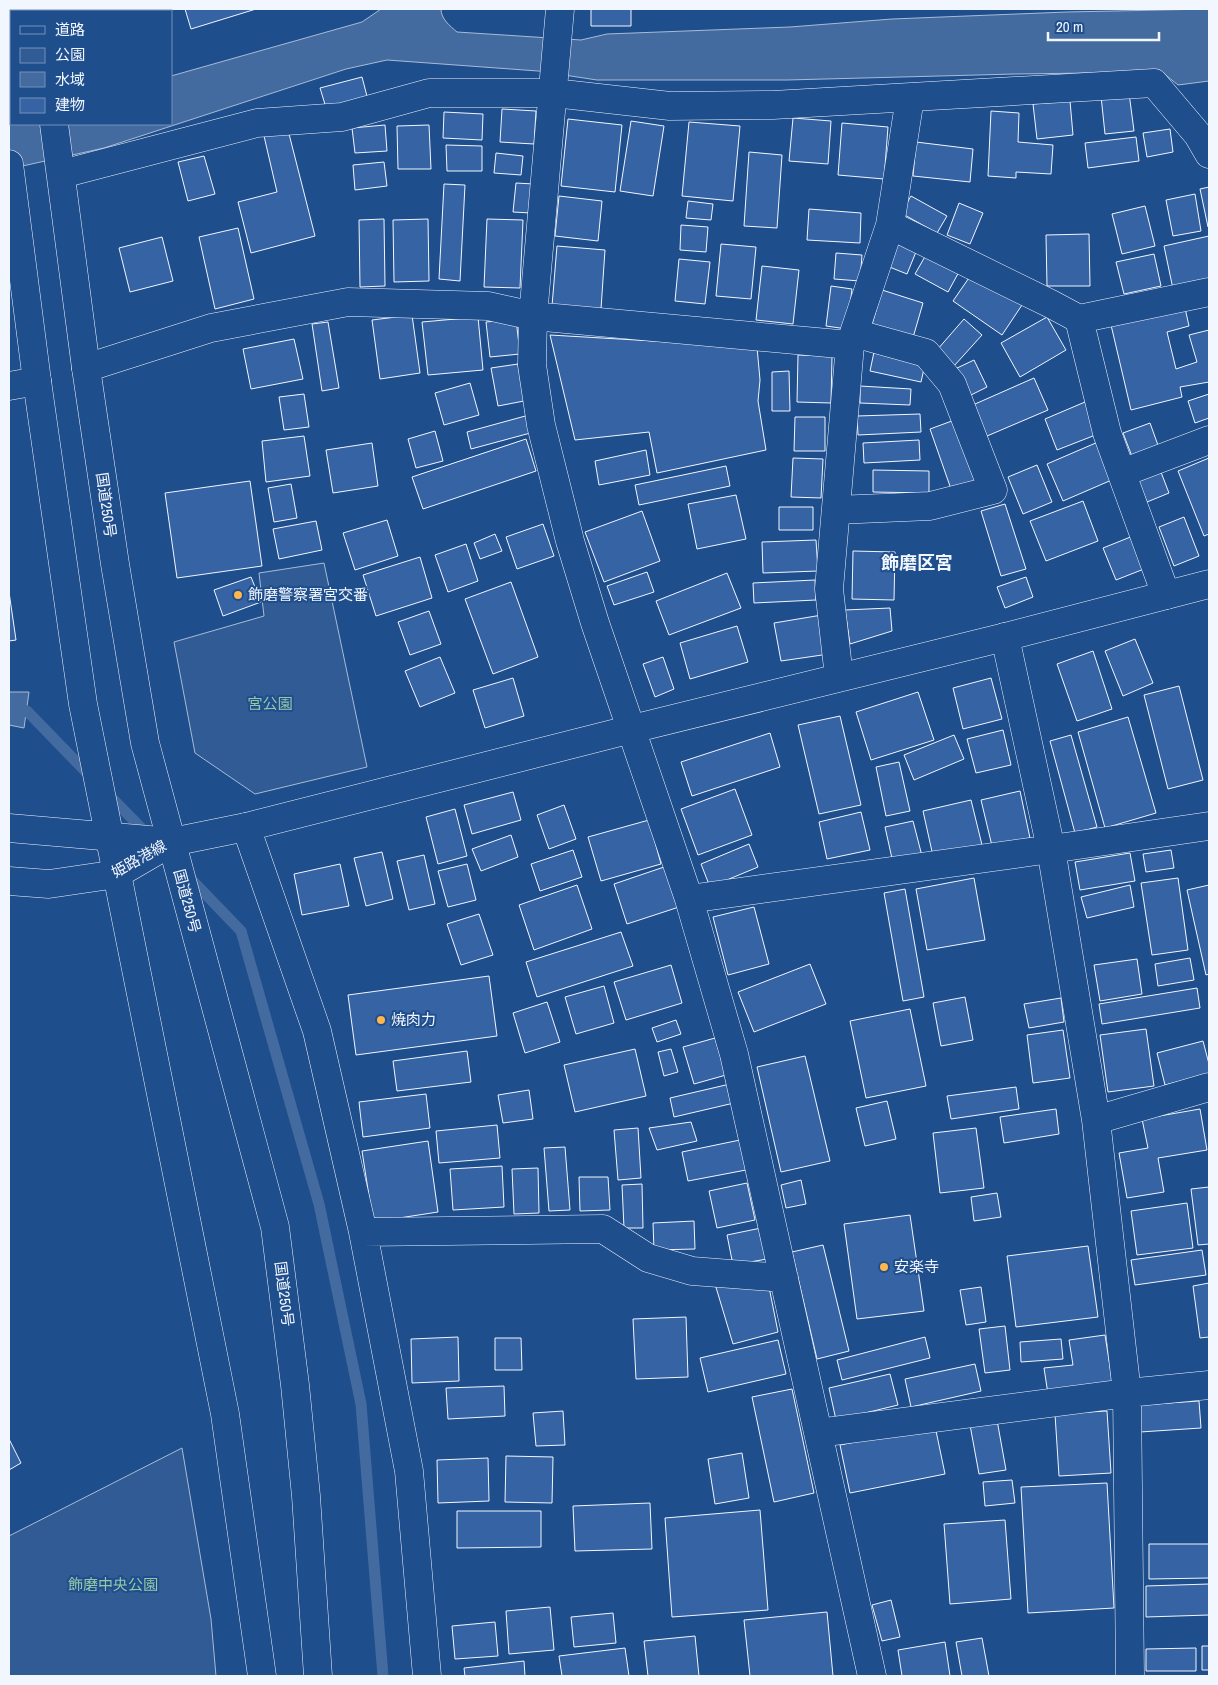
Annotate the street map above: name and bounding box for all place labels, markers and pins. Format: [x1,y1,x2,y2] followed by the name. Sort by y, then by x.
[248,584,368,605] place label: 飾磨警察署宮交番
[232,589,244,601] marker: 飾磨警察署宮交番
[391,1009,436,1030] place label: 焼肉力
[375,1014,387,1026] marker: 焼肉力
[894,1256,939,1277] place label: 安楽寺
[878,1261,890,1273] marker: 安楽寺

